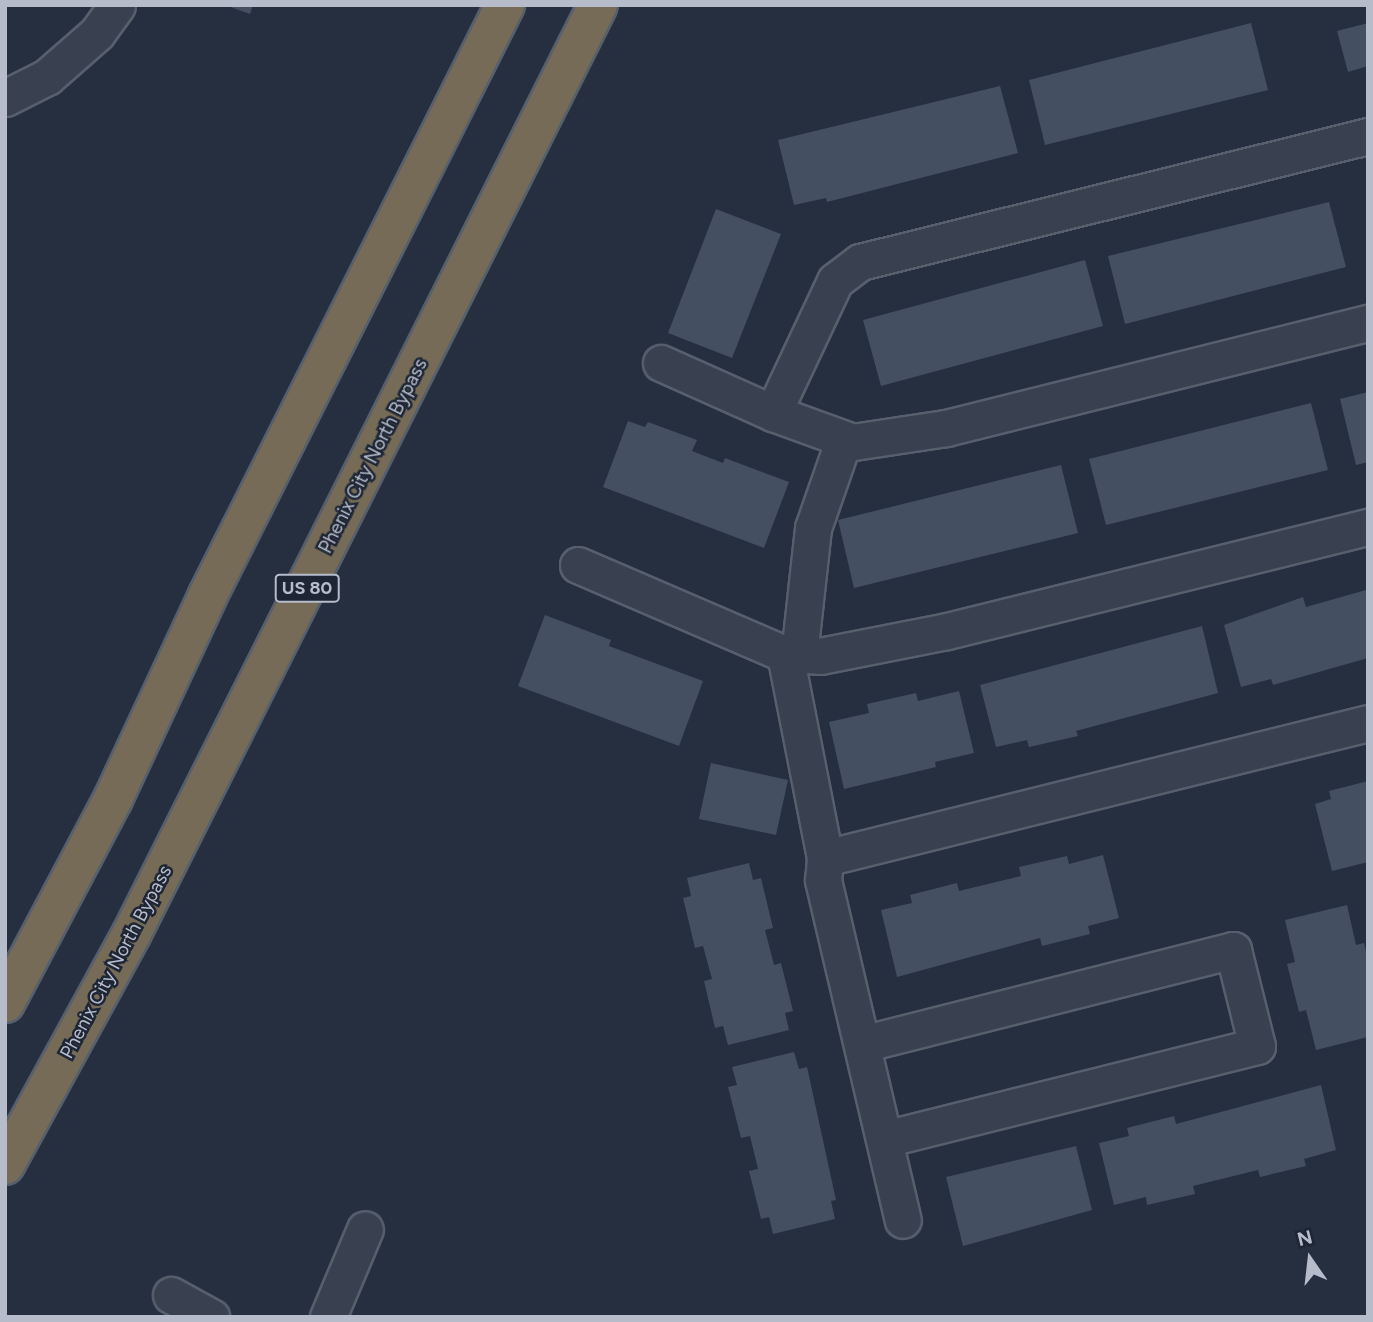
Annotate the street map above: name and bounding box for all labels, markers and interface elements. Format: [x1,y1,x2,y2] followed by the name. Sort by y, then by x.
[314,355,432,557] street label: Phenix City North Bypass
[274,574,340,602] road number: US 80
[55,861,177,1063] street label: Phenix City North Bypass
[1275,1224,1345,1294] north arrow
[1295,1225,1315,1251] text: N

